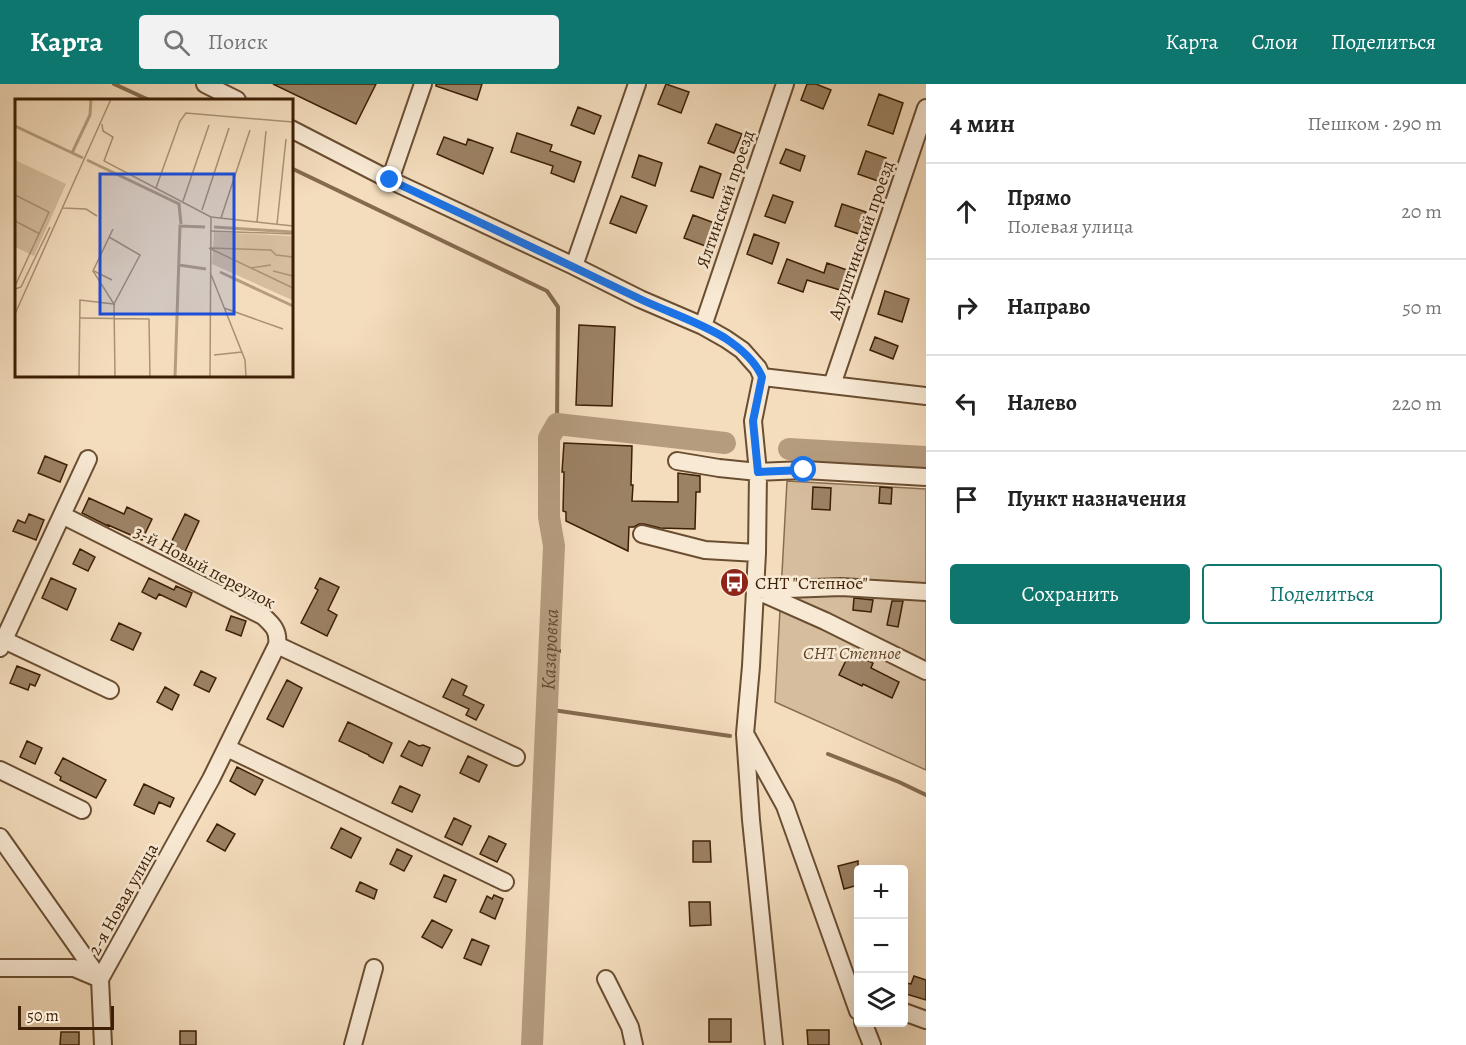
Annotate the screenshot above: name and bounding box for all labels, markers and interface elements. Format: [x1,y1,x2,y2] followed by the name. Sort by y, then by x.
[139,15,559,69] search box
[30,23,103,61] text: Карта
[160,26,193,59] icon: search
[208,27,268,57] text: Поиск
[1165,28,1218,56] text: Карта
[1251,28,1298,56] text: Слои
[1331,28,1436,56] text: Поделиться
[15,99,292,376] inset map
[950,106,1015,141] text: 4 мин
[1307,110,1442,137] text: Пешком · 290 m
[690,127,760,271] street label: Ялтинский проезд
[822,157,900,324] street label: Алуштинский проезд
[376,166,402,192] route end
[1007,183,1071,213] text: Прямо
[950,195,983,228] icon: ahead
[1401,198,1442,225] text: 20 m
[1007,213,1133,240] text: Полевая улица
[950,291,983,324] icon: right
[1007,292,1090,322] text: Направо
[1402,294,1442,321] text: 50 m
[950,387,983,420] icon: left
[1007,388,1077,418] text: Налево
[1392,390,1442,417] text: 220 m
[790,456,816,482] route start
[950,483,983,516] icon: arrive
[1007,484,1186,514] text: Пункт назначения
[130,520,280,614] street label: 3-й Новый переулок
[950,564,1190,624] button: Сохранить
[1202,564,1442,624] button: Поделиться
[718,567,750,599] bus stop icon: СНТ "Степное"
[755,571,868,595] place label: СНТ "Степное"
[535,608,565,691] water label: Казаровка
[803,641,902,665] park label: СНТ Степное
[82,838,164,959] street label: 2-я Новая улица
[854,865,908,1027] map controls
[854,865,908,919] button: +
[854,919,908,973] button: −
[854,973,908,1027] button: layers
[18,1003,114,1030] scale bar
[27,1005,59,1027] text: 50 m

